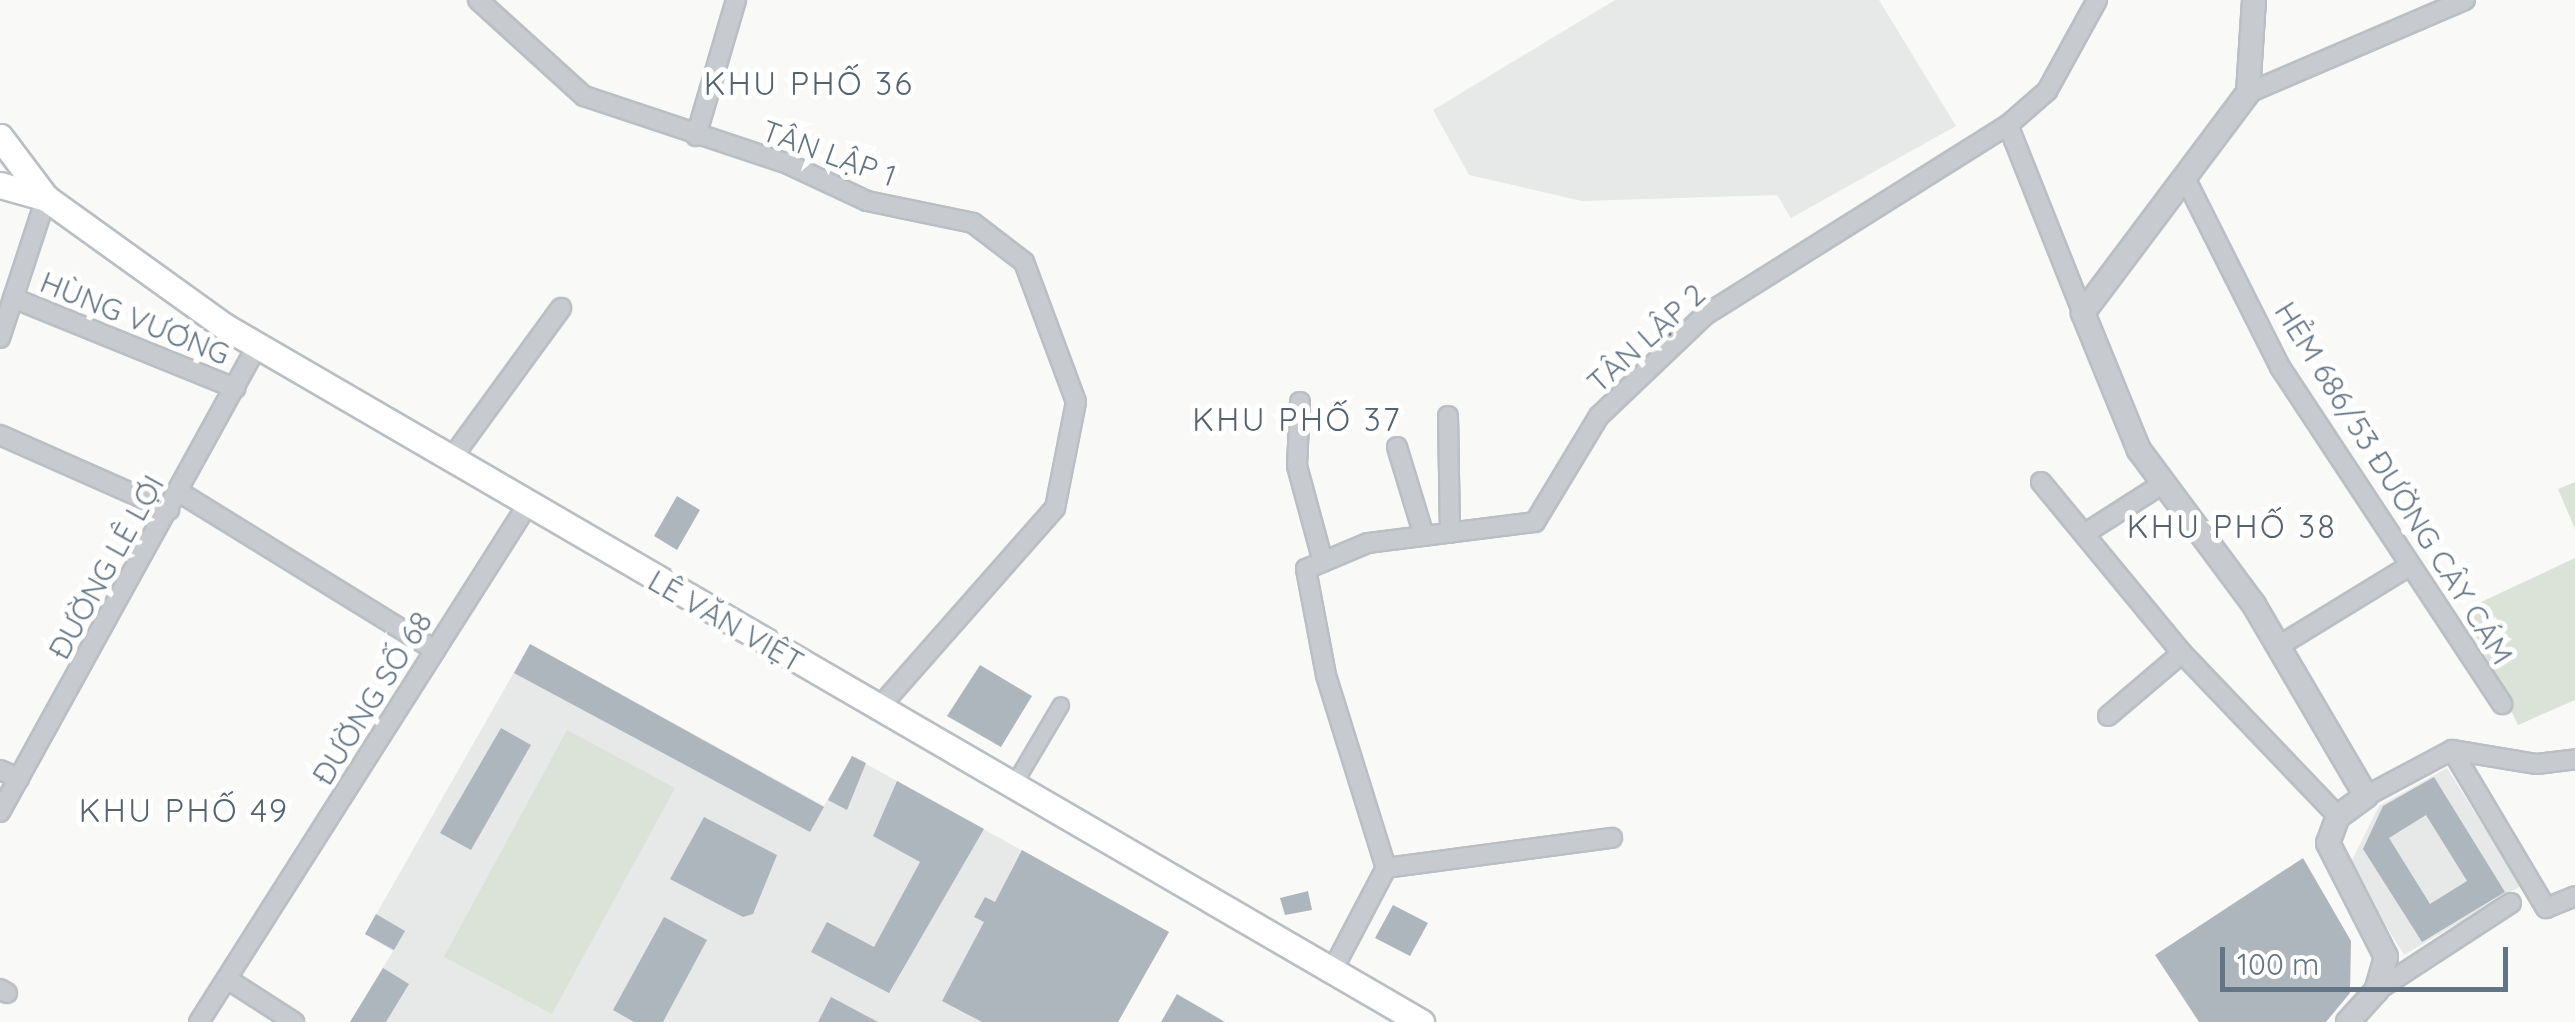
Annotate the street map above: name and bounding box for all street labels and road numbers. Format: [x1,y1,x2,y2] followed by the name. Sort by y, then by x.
[757,112,901,194] street label: TÂN LẬP 1
[35,264,235,372] street label: HÙNG VƯƠNG
[1580,276,1712,400] street label: TÂN LẬP 2
[2267,295,2521,671] street label: HẺM 686/53 ĐƯỜNG CÂY CÁM
[41,469,171,665] street label: ĐƯỜNG LÊ LỢI
[642,562,810,680] street label: LÊ VĂN VIỆT
[304,605,440,791] street label: ĐƯỜNG SỐ 68

